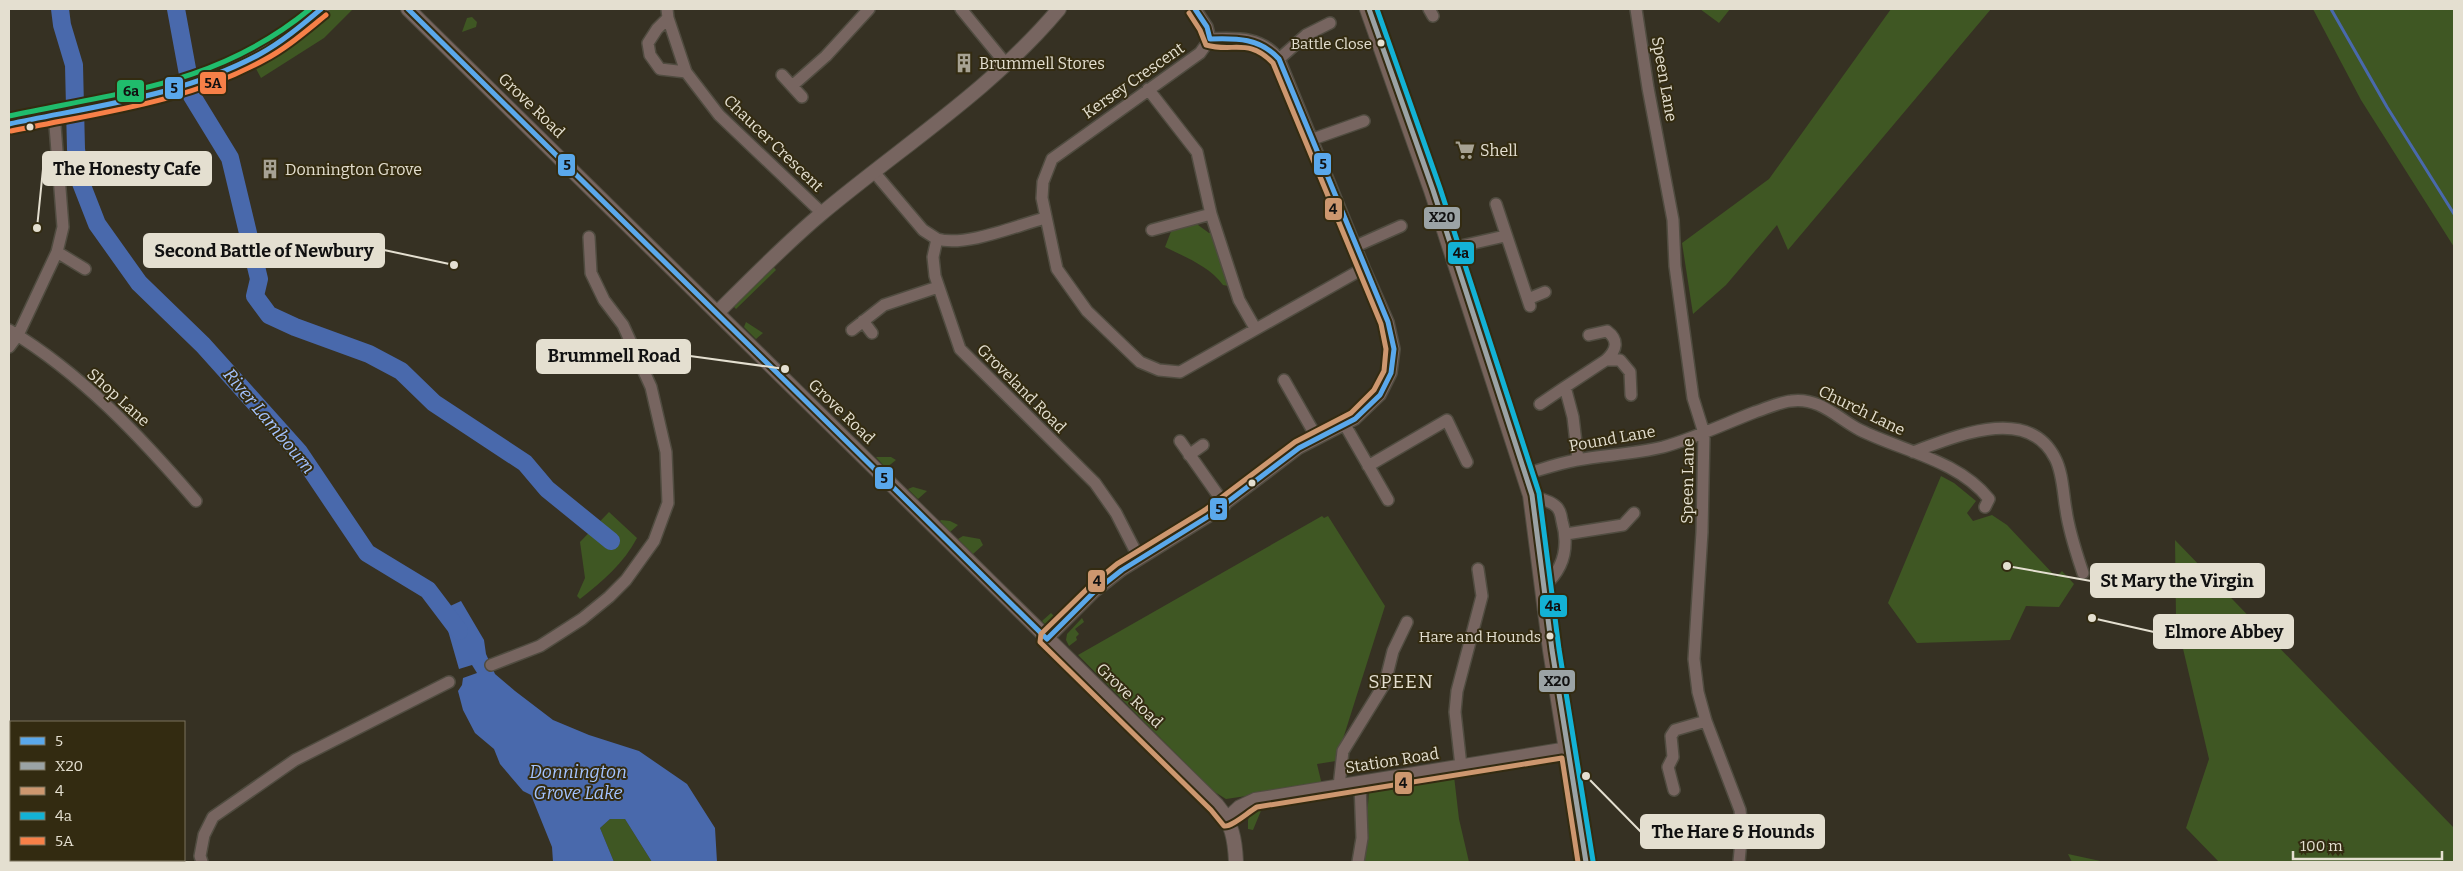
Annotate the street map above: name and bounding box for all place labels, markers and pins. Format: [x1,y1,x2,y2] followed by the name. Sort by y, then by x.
[1291,35,1372,53] place label: Battle Close
[1376,38,1386,48] marker: Battle Close
[953,52,975,74] building icon: Brummell Stores
[979,54,1105,73] place label: Brummell Stores
[25,122,35,132] unlabelled marker
[1454,139,1476,161] supermarket icon: Shell
[1480,141,1518,160] place label: Shell
[43,152,211,185] callout: The Honesty Cafe
[259,158,281,180] building icon: Donnington Grove
[285,160,422,179] place label: Donnington Grove
[144,234,384,267] callout: Second Battle of Newbury
[537,340,690,373] callout: Brummell Road
[1247,478,1257,488] unlabelled marker
[2091,564,2264,597] callout: St Mary the Virgin
[2154,615,2293,648] callout: Elmore Abbey
[1419,628,1541,646] place label: Hare and Hounds
[1545,631,1555,641] marker: Hare and Hounds
[1641,815,1824,848] callout: The Hare & Hounds

